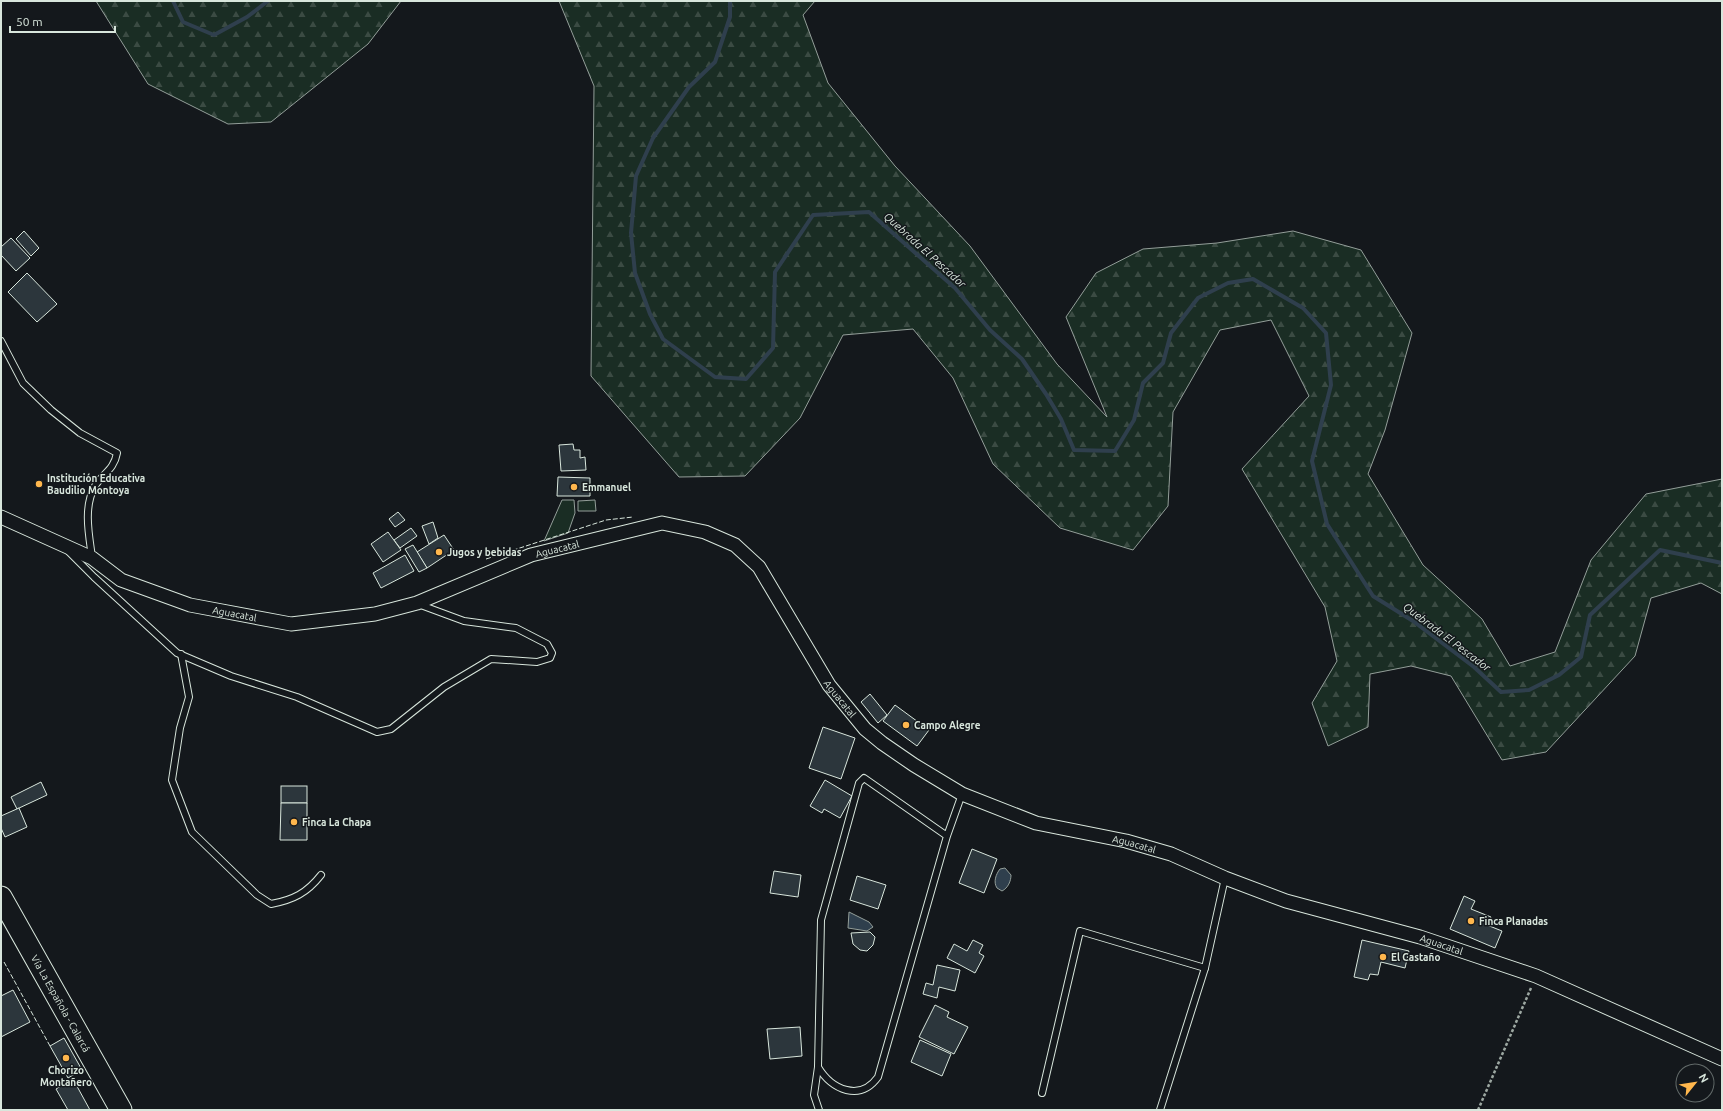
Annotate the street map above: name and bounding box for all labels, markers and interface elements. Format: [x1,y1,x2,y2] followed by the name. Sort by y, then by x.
[10,8,115,34] scale bar
[16,15,43,28] text: 50 m
[882,210,969,290] water label: Quebrada El Pescador
[47,473,145,496] place label: Institución Educativa Baudilio Montoya
[34,479,44,489] marker: Institución Educativa Baudilio Montoya
[569,482,579,492] marker: Emmanuel
[582,482,631,493] place label: Emmanuel
[534,538,580,559] street label: Aguacatal
[434,547,444,557] marker: Jugos y bebidas
[447,547,522,558] place label: Jugos y bebidas
[1401,600,1494,674] water label: Quebrada El Pescador
[212,604,258,623] street label: Aguacatal
[822,678,859,720] street label: Aguacatal
[901,720,911,730] marker: Campo Alegre
[914,720,981,731] place label: Campo Alegre
[289,817,299,827] marker: Finca La Chapa
[302,817,371,828] place label: Finca La Chapa
[1112,833,1158,855] street label: Aguacatal
[1466,916,1476,926] marker: Finca Planadas
[1479,916,1548,927] place label: Finca Planadas
[1419,932,1465,957] street label: Aguacatal
[1378,952,1388,962] marker: El Castaño
[1391,952,1440,963] place label: El Castaño
[29,953,93,1054] street label: Vía La Española - Calarcá
[61,1053,71,1063] marker: Chorizo Montañero
[1675,1063,1715,1103] north arrow
[40,1065,92,1088] place label: Chorizo Montañero
[1696,1071,1711,1085] text: N

